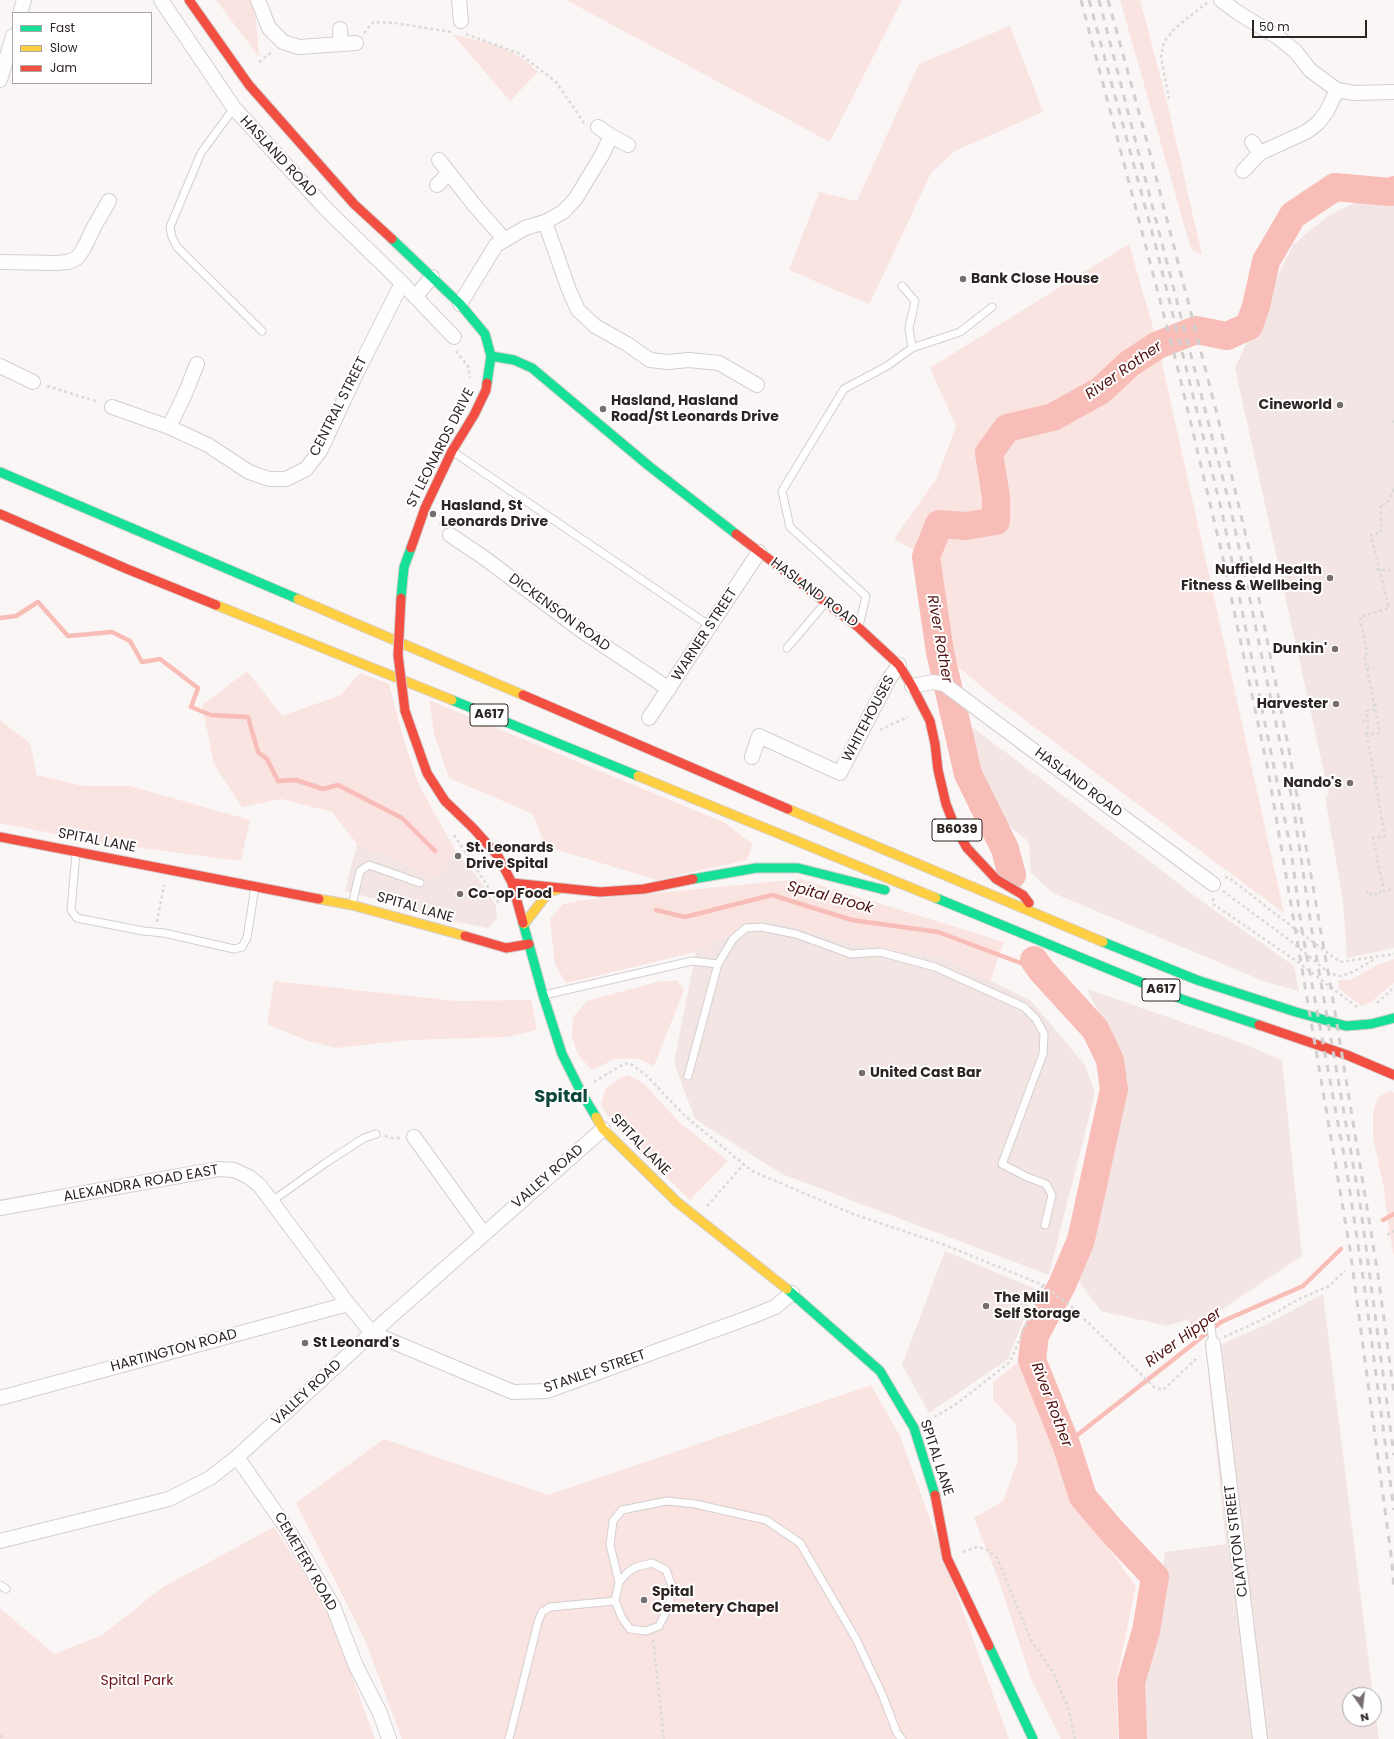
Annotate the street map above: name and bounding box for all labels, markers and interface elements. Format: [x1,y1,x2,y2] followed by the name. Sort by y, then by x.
[12,12,152,84] legend
[1254,12,1369,38] scale bar
[1259,18,1290,35] text: 50 m
[50,19,75,36] text: Fast
[50,39,78,56] text: Slow
[50,59,77,76] text: Jam
[236,113,320,201] street label: HASLAND ROAD
[971,271,1099,287] place label: Bank Close House
[958,274,968,284] marker: Bank Close House
[1082,338,1166,404] water label: River Rother
[307,354,371,460] street label: CENTRAL STREET
[404,385,478,511] street label: ST LEONARDS DRIVE
[611,393,779,426] place label: Hasland, Hasland Road/St Leonards Drive
[1258,397,1332,413] place label: Cineworld
[1335,400,1345,410] marker: Cineworld
[598,404,608,414] marker: Hasland, Hasland Road/St Leonards Drive
[441,498,548,530] place label: Hasland, St Leonards Drive
[428,509,438,519] marker: Hasland, St Leonards Drive
[767,555,861,631] street label: HASLAND ROAD
[1181,562,1322,594] place label: Nuffield Health Fitness & Wellbeing
[505,571,613,655] street label: DICKENSON ROAD
[1325,573,1335,583] marker: Nuffield Health Fitness & Wellbeing
[669,586,741,684] street label: WARNER STREET
[922,593,956,685] water label: River Rother
[1273,641,1327,657] place label: Dunkin'
[1330,644,1340,654] marker: Dunkin'
[839,673,899,765] street label: WHITEHOUSES
[1257,696,1328,712] place label: Harvester
[1331,699,1341,709] marker: Harvester
[470,704,508,726] road number: A617
[1031,745,1125,821] street label: HASLAND ROAD
[1283,775,1342,791] place label: Nando's
[1345,778,1355,788] marker: Nando's
[932,819,982,841] road number: B6039
[57,825,137,857] street label: SPITAL LANE
[466,840,554,872] place label: St. Leonards Drive Spital
[453,851,463,861] marker: St. Leonards Drive Spital
[785,878,875,918] water label: Spital Brook
[468,886,552,902] place label: Co-op Food
[375,889,455,927] street label: SPITAL LANE
[455,889,465,899] marker: Co-op Food
[1142,979,1180,1001] road number: A617
[870,1065,982,1081] place label: United Cast Bar
[857,1068,867,1078] marker: United Cast Bar
[534,1086,588,1108] district label: Spital
[606,1111,674,1179] street label: SPITAL LANE
[509,1141,587,1213] street label: VALLEY ROAD
[62,1162,220,1206] street label: ALEXANDRA ROAD EAST
[994,1290,1080,1322] place label: The Mill Self Storage
[981,1301,991,1311] marker: The Mill Self Storage
[1142,1304,1226,1372] water label: River Hipper
[109,1326,239,1376] street label: HARTINGTON ROAD
[313,1335,400,1351] place label: St Leonard's
[300,1338,310,1348] marker: St Leonard's
[542,1347,648,1397] street label: STANLEY STREET
[269,1357,345,1429] street label: VALLEY ROAD
[1027,1360,1075,1450] water label: River Rother
[916,1418,956,1498] street label: SPITAL LANE
[1222,1484,1252,1598] street label: CLAYTON STREET
[270,1510,340,1614] street label: CEMETERY ROAD
[652,1584,779,1616] place label: Spital Cemetery Chapel
[639,1595,649,1605] marker: Spital Cemetery Chapel
[101,1673,173,1689] park label: Spital Park
[1342,1687,1382,1727] north arrow
[1359,1709,1371,1726] text: N

